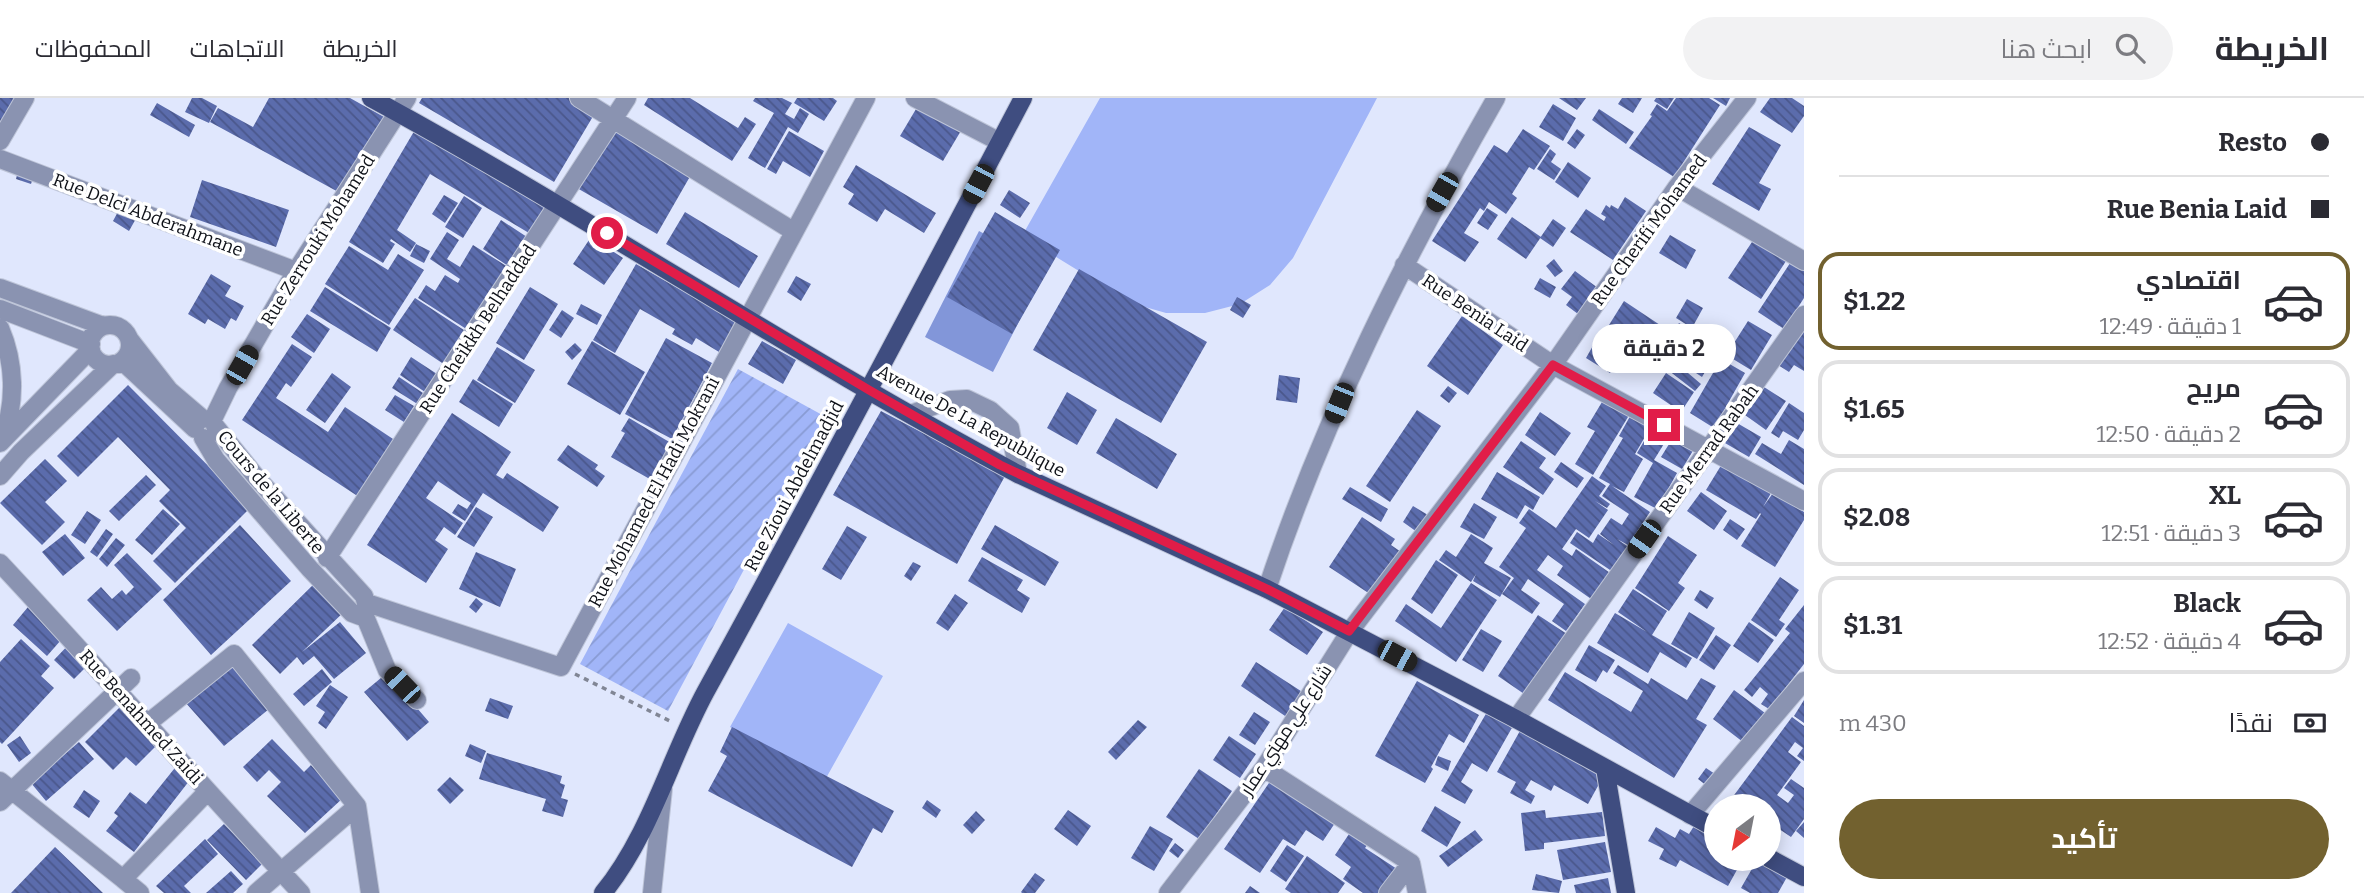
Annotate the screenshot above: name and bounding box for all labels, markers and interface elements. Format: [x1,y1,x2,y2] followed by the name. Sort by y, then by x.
[1683,17,2173,80] search box
[2111,29,2149,67] icon: search
[2215,29,2329,69] text: الخريطة
[2001,34,2093,65] text: ابحث هنا
[35,35,152,63] text: المحفوظات
[190,35,285,63] text: الاتجاهات
[323,35,398,63] text: الخريطة
[2218,127,2287,158] text: Resto
[256,150,380,330] street label: Rue Zerrouki Mohamed
[1587,150,1711,310] street label: Rue Cherifi Mohamed
[959,161,998,207] car
[50,169,246,261] street label: Rue Delci Abderahmane
[1423,169,1462,215] car
[2107,194,2287,225] text: Rue Benia Laid
[591,217,623,249] route start
[415,240,541,418] street label: Rue Cheikkh Belhaddad
[2136,265,2241,296] text: اقتصادي
[1418,270,1532,357] street label: Rue Benia Laid
[2262,270,2325,333] icon: car
[1843,286,1905,317] text: $1.22
[2100,312,2241,340] text: 1 دقيقة · 12:49
[1592,324,1736,372] callout: 2 دقيقة
[1623,334,1705,362] text: 2 دقيقة
[223,342,262,388] car
[873,360,1069,482] street label: Avenue De La Republique
[584,373,724,611] street label: Rue Mohamed El Hadi Mokrani
[2186,373,2241,404] text: مريح
[2262,378,2325,441] icon: car
[1322,380,1357,426] car
[1655,380,1763,518] street label: Rue Merrad Rabah
[1843,394,1905,425] text: $1.65
[740,397,849,575] street label: Rue Zioui Abdelmadjid
[1648,409,1680,441] route end
[2096,420,2241,448] text: 2 دقيقة · 12:50
[213,426,329,558] street label: Cours de la Liberte
[2209,480,2241,511] text: XL
[2262,486,2325,549] icon: car
[1843,502,1911,533] text: $2.08
[1624,516,1665,562] car
[2101,519,2241,547] text: 3 دقيقة · 12:51
[2173,588,2241,619] text: Black
[2262,594,2325,657] icon: car
[1843,610,1902,641] text: $1.31
[2098,627,2241,655] text: 4 دقيقة · 12:52
[1374,637,1421,675] car
[75,645,207,789] street label: Rue Benahmed Zaidi
[1235,660,1339,802] street label: شارع علي مهني عمار
[380,663,425,707] car
[2291,704,2329,742] icon: cash
[2229,708,2273,739] text: نقدًا
[1839,709,1907,737] text: 430 m
[1704,794,1782,872] north arrow
[1704,794,1781,871] map controls
[1839,799,2329,879] button: تأكيد

